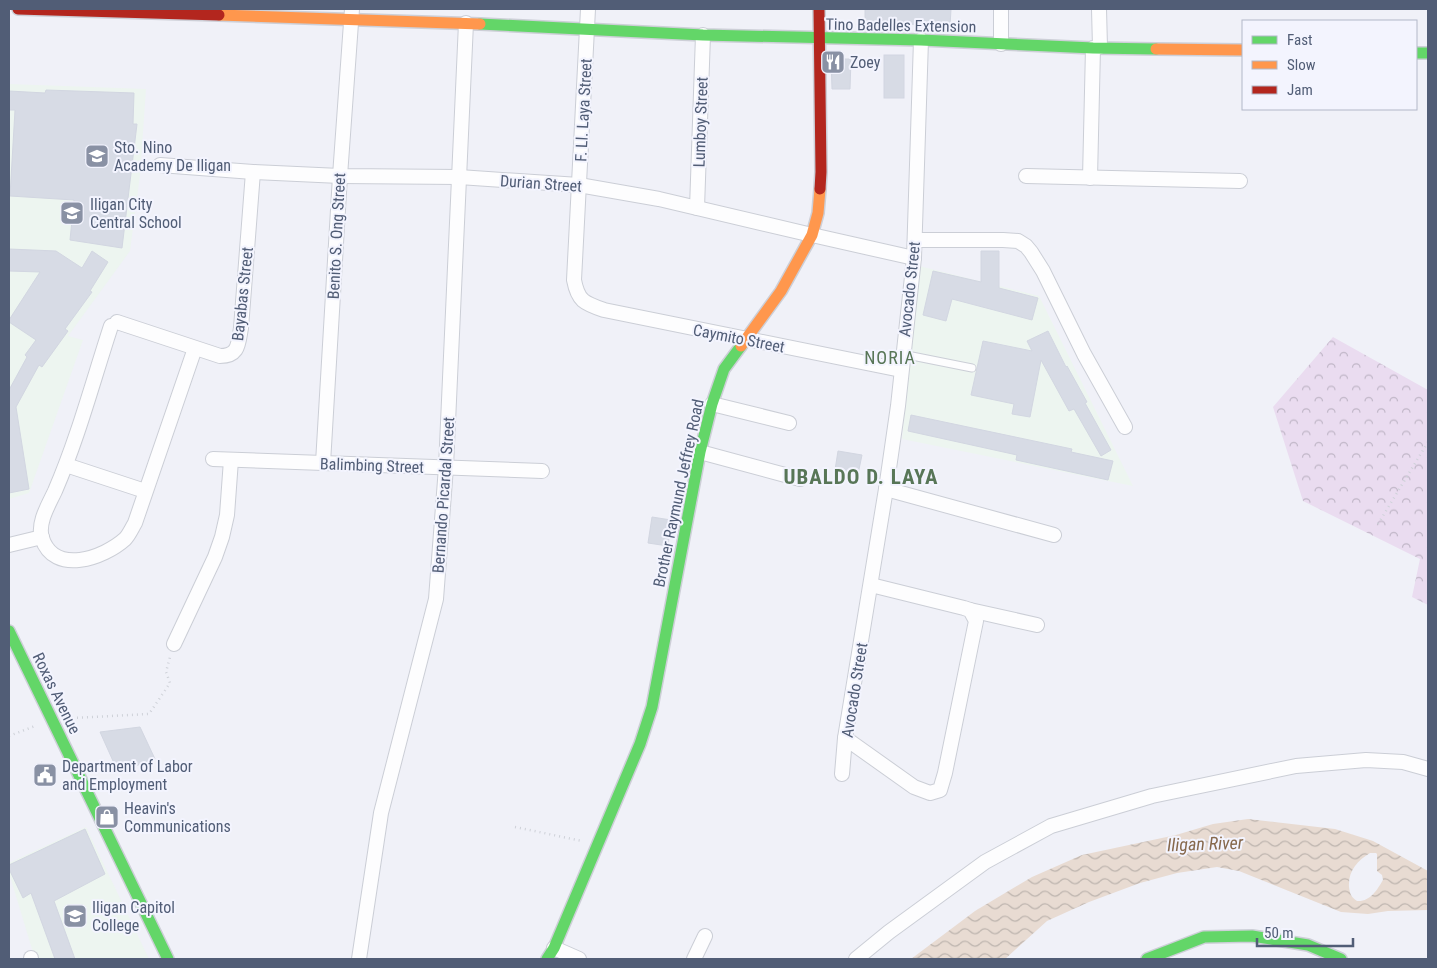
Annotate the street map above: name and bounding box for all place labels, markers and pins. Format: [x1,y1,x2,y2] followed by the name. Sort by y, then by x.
[820,49,846,75] restaurant icon: Zoey
[850,53,881,72] place label: Zoey
[114,138,231,175] place label: Sto. Nino Academy De Iligan
[84,143,110,169] school or university icon: Sto. Nino Academy De Iligan
[90,195,182,232] place label: Iligan City Central School
[59,200,85,226] school or university icon: Iligan City Central School
[62,757,193,794] place label: Department of Labor and Employment
[32,762,58,788] public building icon: Department of Labor and Employment
[124,799,231,836] place label: Heavin's Communications
[94,804,120,830] shop icon: Heavin's Communications
[92,898,175,935] place label: Iligan Capitol College
[62,903,88,929] school or university icon: Iligan Capitol College

